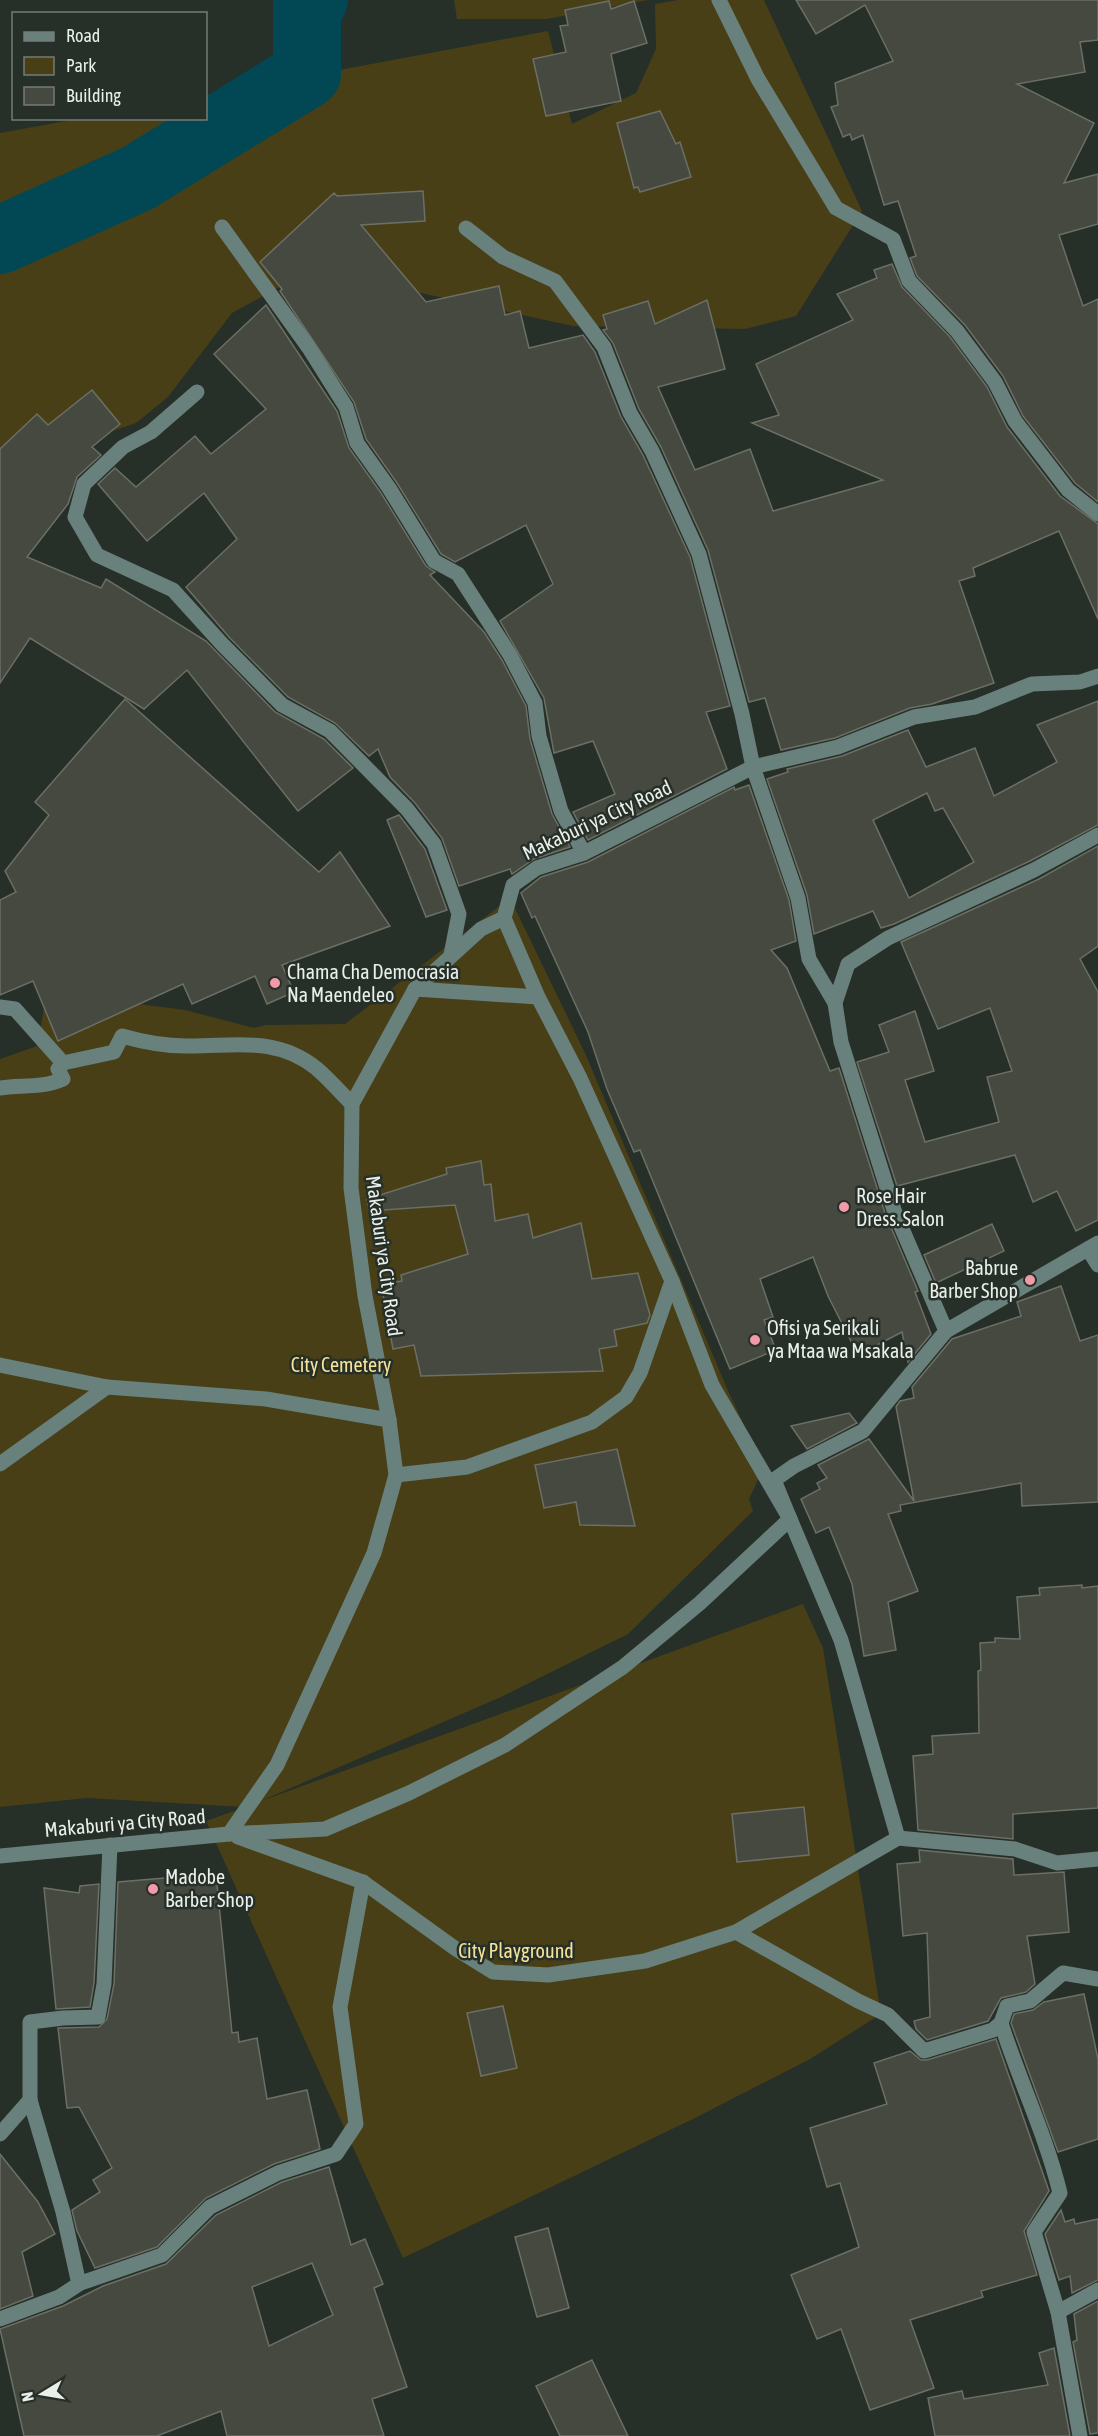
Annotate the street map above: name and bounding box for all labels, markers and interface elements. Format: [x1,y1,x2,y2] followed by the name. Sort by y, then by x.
[12,12,207,120] legend
[66,25,100,46] text: Road
[66,55,96,76] text: Park
[66,85,121,106] text: Building
[519,775,675,864] street label: Makaburi ya City Road
[287,960,459,1006] place label: Chama Cha Democrasia Na Maendeleo
[268,976,282,990] marker: Chama Cha Democrasia Na Maendeleo
[362,1174,407,1338] street label: Makaburi ya City Road
[856,1184,945,1230] place label: Rose Hair Dress. Salon
[837,1200,851,1214] marker: Rose Hair Dress. Salon
[929,1256,1018,1302] place label: Babrue Barber Shop
[1023,1273,1037,1287] marker: Babrue Barber Shop
[767,1316,914,1362] place label: Ofisi ya Serikali ya Mtaa wa Msakala
[748,1333,762,1347] marker: Ofisi ya Serikali ya Mtaa wa Msakala
[291,1353,391,1376] park label: City Cemetery
[43,1804,207,1841] street label: Makaburi ya City Road
[165,1865,254,1911] place label: Madobe Barber Shop
[146,1882,160,1896] marker: Madobe Barber Shop
[458,1939,574,1962] park label: City Playground
[12,2364,72,2424] north arrow
[18,2391,37,2403] text: N

